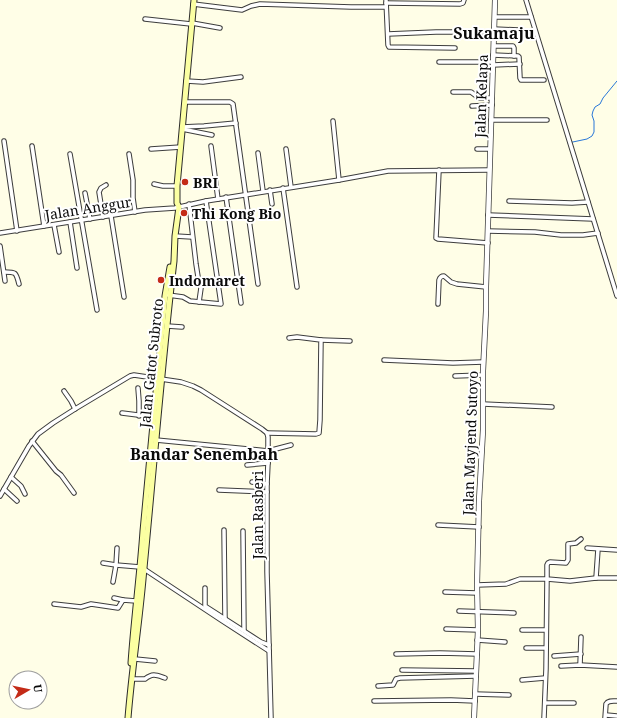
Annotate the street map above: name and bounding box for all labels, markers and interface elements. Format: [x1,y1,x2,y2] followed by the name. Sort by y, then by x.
[453,22,535,44] district label: Sukamaju
[470,54,492,139] street label: Jalan Kelapa
[193,173,218,192] place label: BRI
[180,177,190,187] marker: BRI
[42,192,133,224] street label: Jalan Anggur
[192,204,281,223] place label: Thi Kong Bio
[179,208,189,218] marker: Thi Kong Bio
[169,271,245,290] place label: Indomaret
[156,275,166,285] marker: Indomaret
[135,297,167,430] street label: Jalan Gatot Subroto
[458,370,482,517] street label: Jalan Mayjend Sutoyo
[130,443,278,465] district label: Bandar Senembah
[248,470,267,560] street label: Jalan Rasberi
[8,670,48,710] north arrow
[30,683,47,694] text: U

